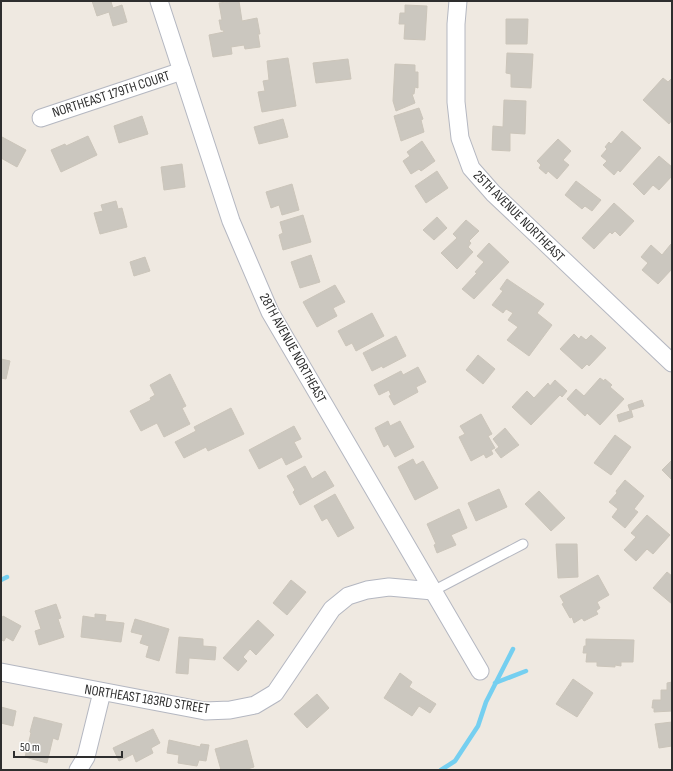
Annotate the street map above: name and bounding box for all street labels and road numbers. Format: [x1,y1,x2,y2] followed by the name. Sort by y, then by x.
[50,67,172,121] street label: NORTHEAST 179TH COURT
[470,167,569,266] street label: 25TH AVENUE NORTHEAST
[256,290,330,406] street label: 28TH AVENUE NORTHEAST
[83,681,211,717] street label: NORTHEAST 183RD STREET

